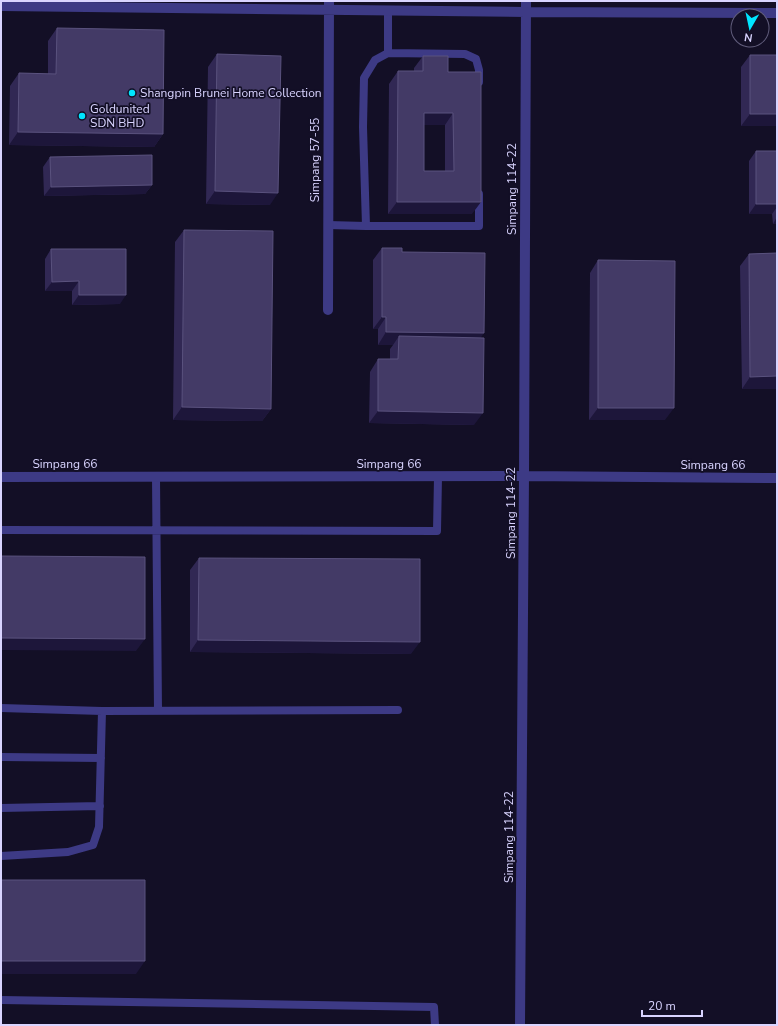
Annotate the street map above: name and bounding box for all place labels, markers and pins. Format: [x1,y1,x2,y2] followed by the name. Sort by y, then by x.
[140,85,322,101] place label: Shangpin Brunei Home Collection
[127,88,137,98] marker: Shangpin Brunei Home Collection
[90,101,150,131] place label: Goldunited SDN BHD
[77,111,87,121] marker: Goldunited SDN BHD

